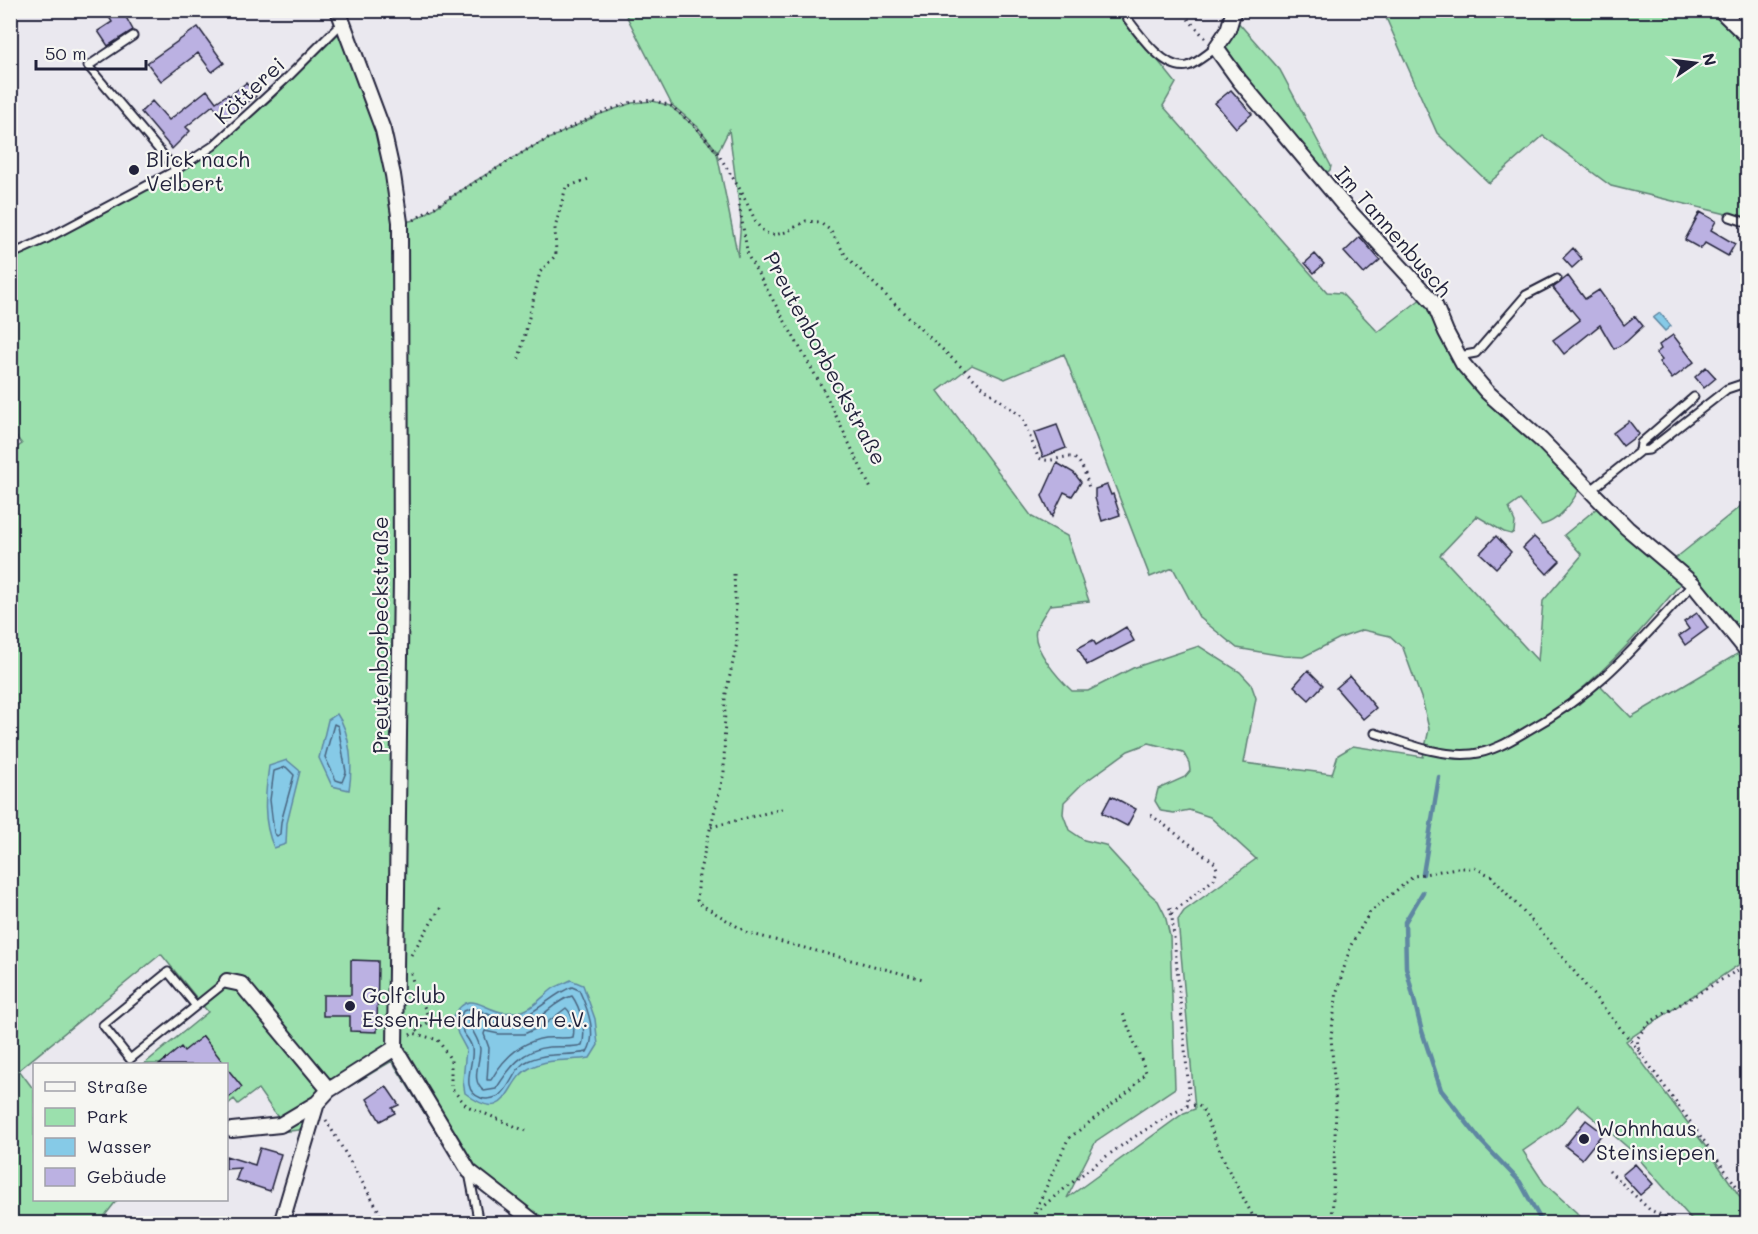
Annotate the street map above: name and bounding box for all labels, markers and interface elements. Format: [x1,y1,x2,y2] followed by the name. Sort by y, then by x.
[36,33,146,71] scale bar
[1665,33,1725,93] north arrow
[45,41,87,65] text: 50 m
[208,51,290,129] street label: Kötterei
[1698,51,1722,68] text: N
[146,145,250,196] place label: Blick nach Velbert
[1330,160,1458,302] street label: Im Tannenbusch
[127,163,141,177] marker: Blick nach Velbert
[758,247,894,469] street label: Preutenborbeckstraße
[366,516,393,754] street label: Preutenborbeckstraße
[362,981,588,1032] place label: Golfclub Essen-Heidhausen e.V.
[343,999,357,1013] marker: Golfclub Essen-Heidhausen e.V.
[33,1063,228,1201] legend
[87,1074,148,1098] text: Straße
[87,1104,128,1128] text: Park
[1596,1114,1715,1165] place label: Wohnhaus Steinsiepen
[1577,1132,1591,1146] marker: Wohnhaus Steinsiepen
[87,1134,152,1158] text: Wasser
[87,1164,167,1188] text: Gebäude

